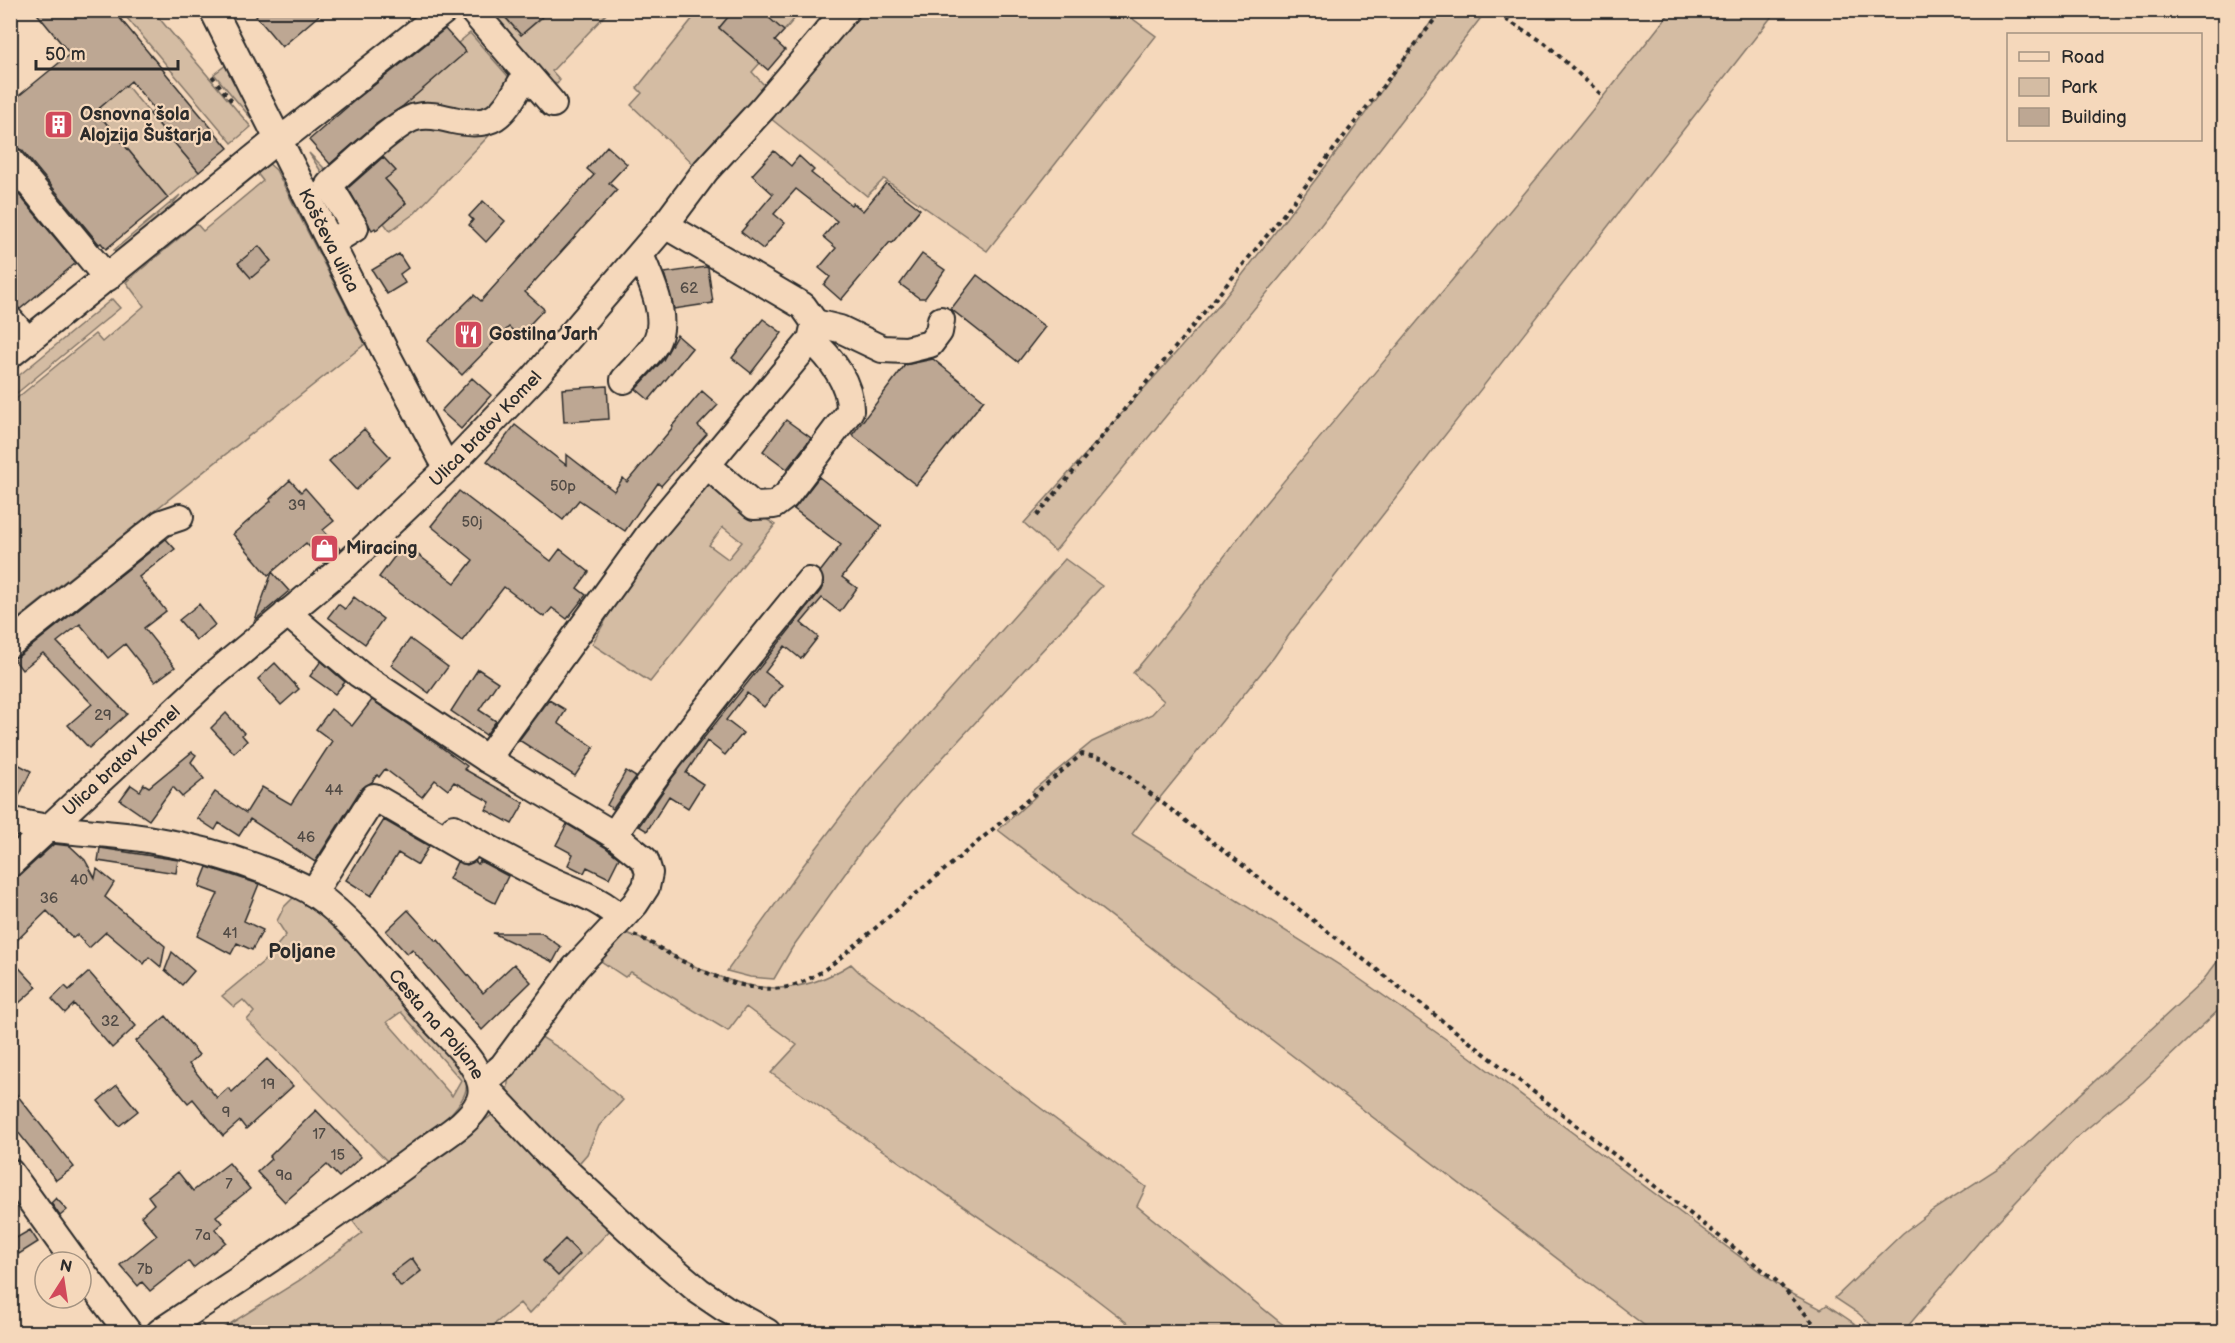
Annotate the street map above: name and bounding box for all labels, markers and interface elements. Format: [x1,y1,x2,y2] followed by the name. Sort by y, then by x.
[36,33,178,71] scale bar
[2007,33,2202,141] legend
[45,44,86,65] text: 50 m
[2061,47,2105,68] text: Road
[2061,77,2097,98] text: Park
[79,104,212,146] place label: Osnovna šola Alojzija Šuštarja
[2061,107,2127,128] text: Building
[43,108,75,140] building icon: Osnovna šola Alojzija Šuštarja
[294,185,364,296] street label: Koščeva ulica
[680,279,698,298] house number: 62
[452,318,484,350] restaurant icon: Gostilna Jarh
[489,324,598,345] place label: Gostilna Jarh
[425,367,546,491] street label: Ulica bratov Komel
[550,477,576,496] house number: 50p
[288,496,306,515] house number: 39
[462,513,483,532] house number: 50j
[309,532,341,564] shop icon: Miracing
[346,538,418,559] place label: Miracing
[59,701,185,820] street label: Ulica bratov Komel
[94,706,112,725] house number: 29
[325,781,343,800] house number: 44
[297,828,315,847] house number: 46
[70,871,88,890] house number: 40
[40,889,58,908] house number: 36
[223,924,237,943] house number: 41
[268,940,336,964] district label: Poljane
[384,965,489,1083] street label: Cesta na Poljane
[101,1012,119,1031] house number: 32
[261,1075,275,1094] house number: 19
[222,1103,230,1122] house number: 9
[312,1125,326,1144] house number: 17
[331,1146,345,1165] house number: 15
[275,1166,293,1185] house number: 9a
[225,1175,233,1194] house number: 7
[195,1226,211,1245] house number: 7a
[33,1250,93,1310] north arrow
[58,1256,74,1277] text: N
[137,1260,153,1279] house number: 7b

